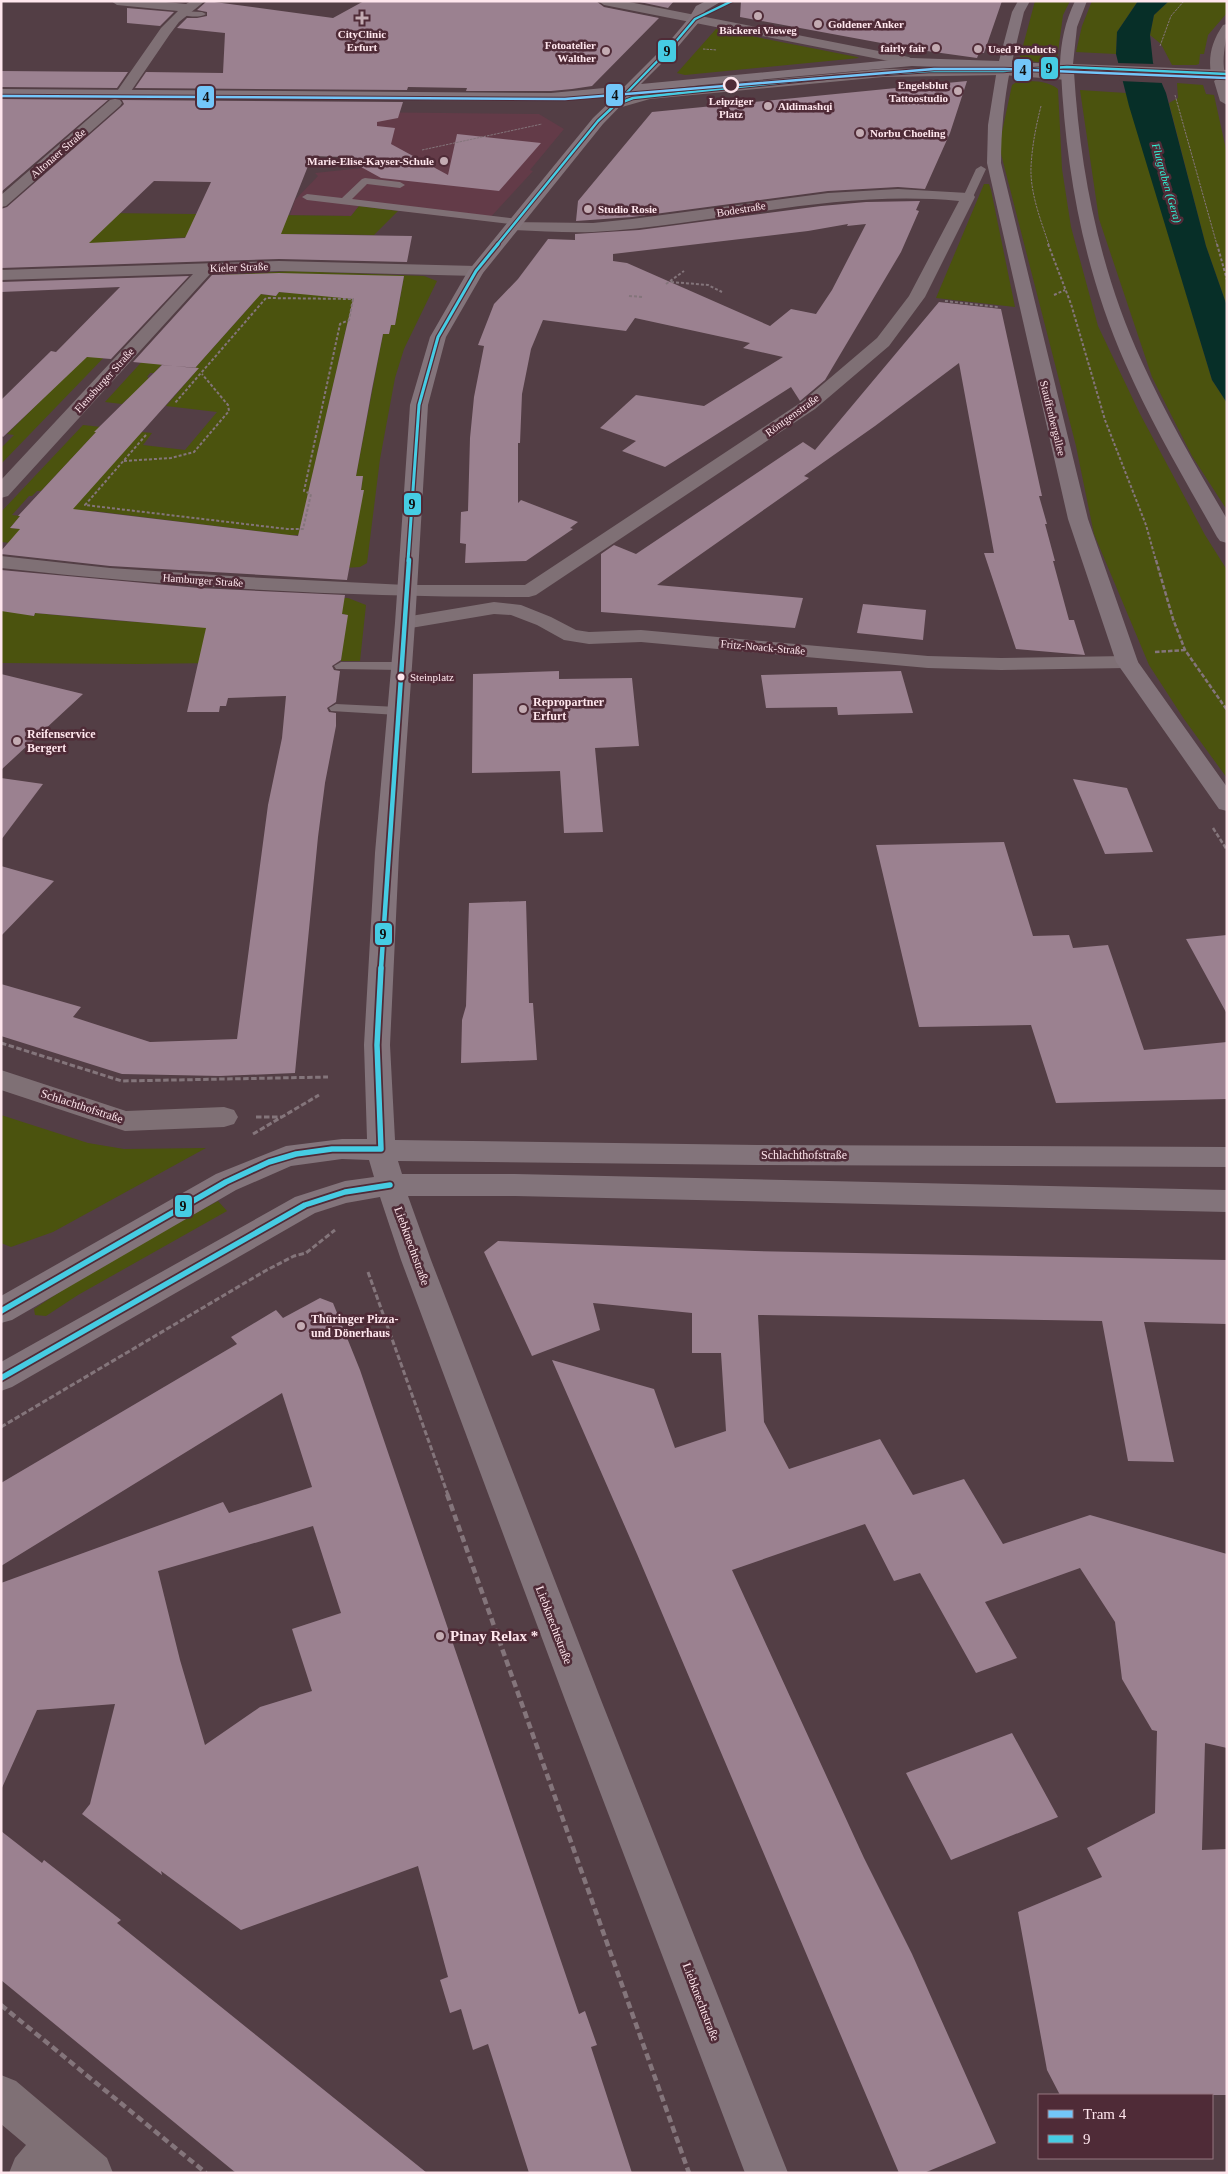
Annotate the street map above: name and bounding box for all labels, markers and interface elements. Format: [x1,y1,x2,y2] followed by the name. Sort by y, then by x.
[752,10,764,22] marker: Bäckerei Vieweg
[355,11,369,25] marker: CityClinic Erfurt
[812,18,824,30] marker: Goldener Anker
[828,18,904,30] place label: Goldener Anker
[719,24,797,36] place label: Bäckerei Vieweg
[338,28,386,53] place label: CityClinic Erfurt
[545,39,596,64] place label: Fotoatelier Walther
[657,39,677,63] line badge: 9
[880,42,926,54] place label: fairly fair
[930,42,942,54] marker: fairly fair
[972,43,984,55] marker: Used Products
[988,43,1057,55] place label: Used Products
[664,44,671,59] text: 9
[600,45,612,57] marker: Fotoatelier Walther
[1040,56,1059,80] line badge: 9
[1013,58,1032,82] line badge: 4
[1046,61,1053,76] text: 9
[1020,63,1027,78] text: 4
[723,77,739,93] marker: Leipziger Platz
[889,79,948,104] place label: Engelsblut Tattoostudio
[605,83,624,107] line badge: 4
[196,85,215,109] line badge: 4
[952,85,964,97] marker: Engelsblut Tattoostudio
[612,88,619,103] text: 4
[203,90,210,105] text: 4
[709,95,753,120] place label: Leipziger Platz
[762,100,774,112] marker: Aldimashqi
[778,100,832,112] place label: Aldimashqi
[28,126,88,180] street label: Altonaer Straße
[854,127,866,139] marker: Norbu Choeling
[870,127,946,139] place label: Norbu Choeling
[1149,141,1184,225] water label: Flutgraben (Gera)
[307,155,434,167] place label: Marie-Elise-Kayser-Schule
[438,155,450,167] marker: Marie-Elise-Kayser-Schule
[716,199,766,219] street label: Bodestraße
[582,203,594,215] marker: Studio Rosie
[598,203,657,215] place label: Studio Rosie
[210,260,268,274] street label: Kieler Straße
[72,345,136,415] street label: Flensburger Straße
[1038,379,1068,457] street label: Stauffenbergallee
[763,391,821,439] street label: Röntgenstraße
[403,492,422,516] line badge: 9
[409,497,416,512] text: 9
[162,571,244,589] street label: Hamburger Straße
[720,637,806,657] street label: Fritz-Noack-Straße
[410,671,454,683] place label: Steinplatz
[396,672,406,682] marker: Steinplatz
[533,695,605,723] place label: Repropartner Erfurt
[517,703,529,715] marker: Repropartner Erfurt
[27,727,96,755] place label: Reifenservice Bergert
[11,735,23,747] marker: Reifenservice Bergert
[374,922,393,946] line badge: 9
[380,927,387,942] text: 9
[39,1086,125,1126] street label: Schlachthofstraße
[761,1148,847,1162] street label: Schlachthofstraße
[174,1194,193,1218] line badge: 9
[180,1199,187,1214] text: 9
[391,1205,433,1287] street label: Liebknechtstraße
[311,1312,398,1340] place label: Thüringer Pizza- und Dönerhaus
[295,1320,307,1332] marker: Thüringer Pizza- und Dönerhaus
[533,1584,575,1666] street label: Liebknechtstraße
[450,1628,538,1644] place label: Pinay Relax *
[434,1630,446,1642] marker: Pinay Relax *
[680,1961,722,2043] street label: Liebknechtstraße
[1038,2094,1213,2159] legend
[1083,2106,1127,2122] text: Tram 4
[1083,2131,1091,2147] text: 9

